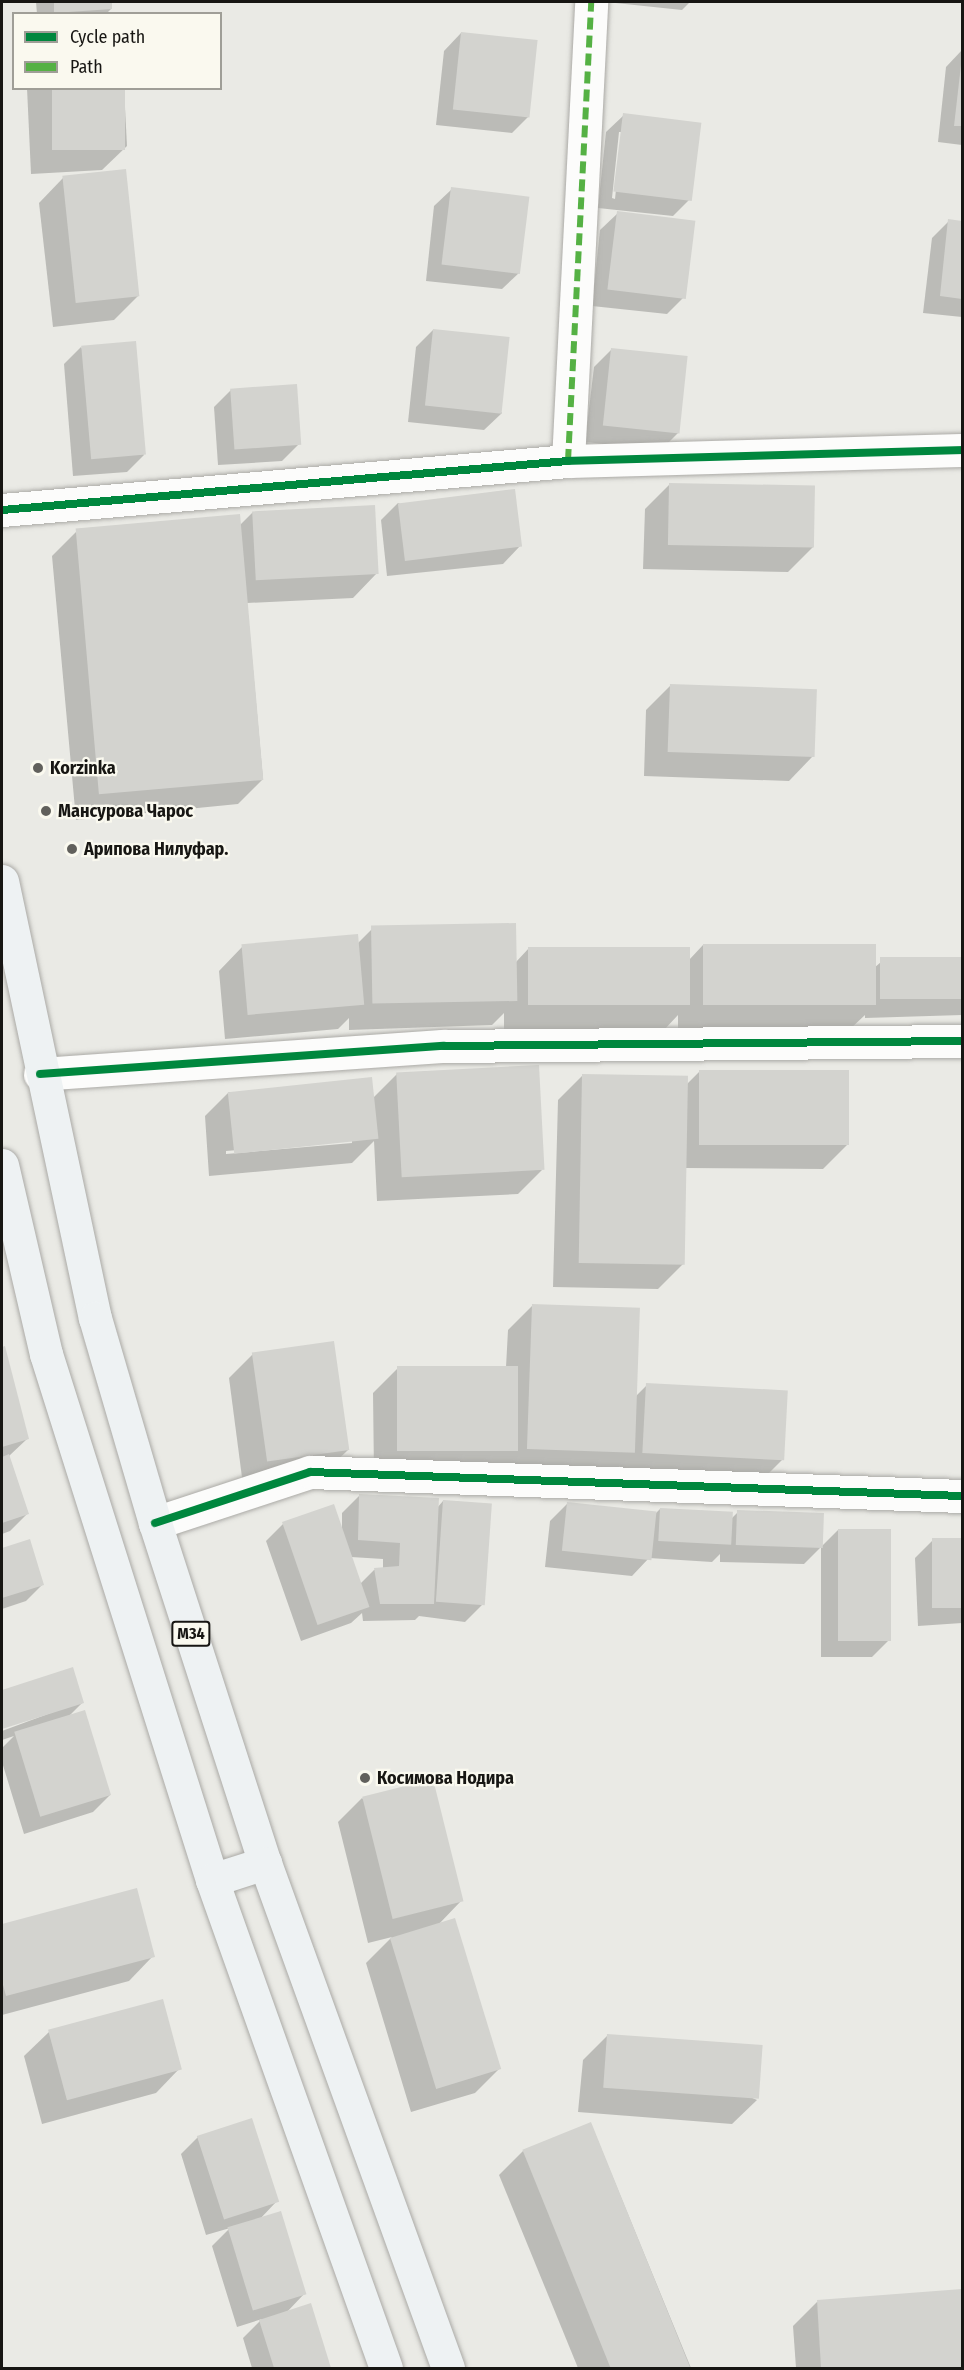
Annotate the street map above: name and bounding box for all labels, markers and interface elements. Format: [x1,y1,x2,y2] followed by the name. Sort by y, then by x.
[12,12,222,90] legend
[70,26,145,48] text: Cycle path
[70,56,103,78] text: Path
[50,757,116,779] place label: Korzinka
[31,761,45,775] marker: Korzinka
[58,800,193,822] place label: Мансурова Чарос
[39,804,53,818] marker: Мансурова Чарос
[84,838,228,860] place label: Арипова Нилуфар.
[65,842,79,856] marker: Арипова Нилуфар.
[170,1621,212,1647] road number: M34
[377,1767,514,1789] place label: Косимова Нодира
[358,1771,372,1785] marker: Косимова Нодира

